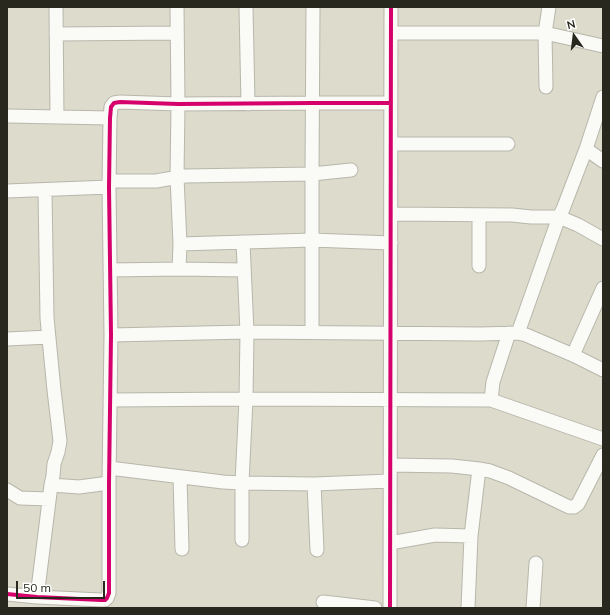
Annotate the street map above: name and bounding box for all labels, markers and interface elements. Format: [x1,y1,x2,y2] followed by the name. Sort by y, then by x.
[554,16,594,56] north arrow
[565,17,577,32] text: N
[18,573,107,599] scale bar
[23,580,51,595] text: 50 m

